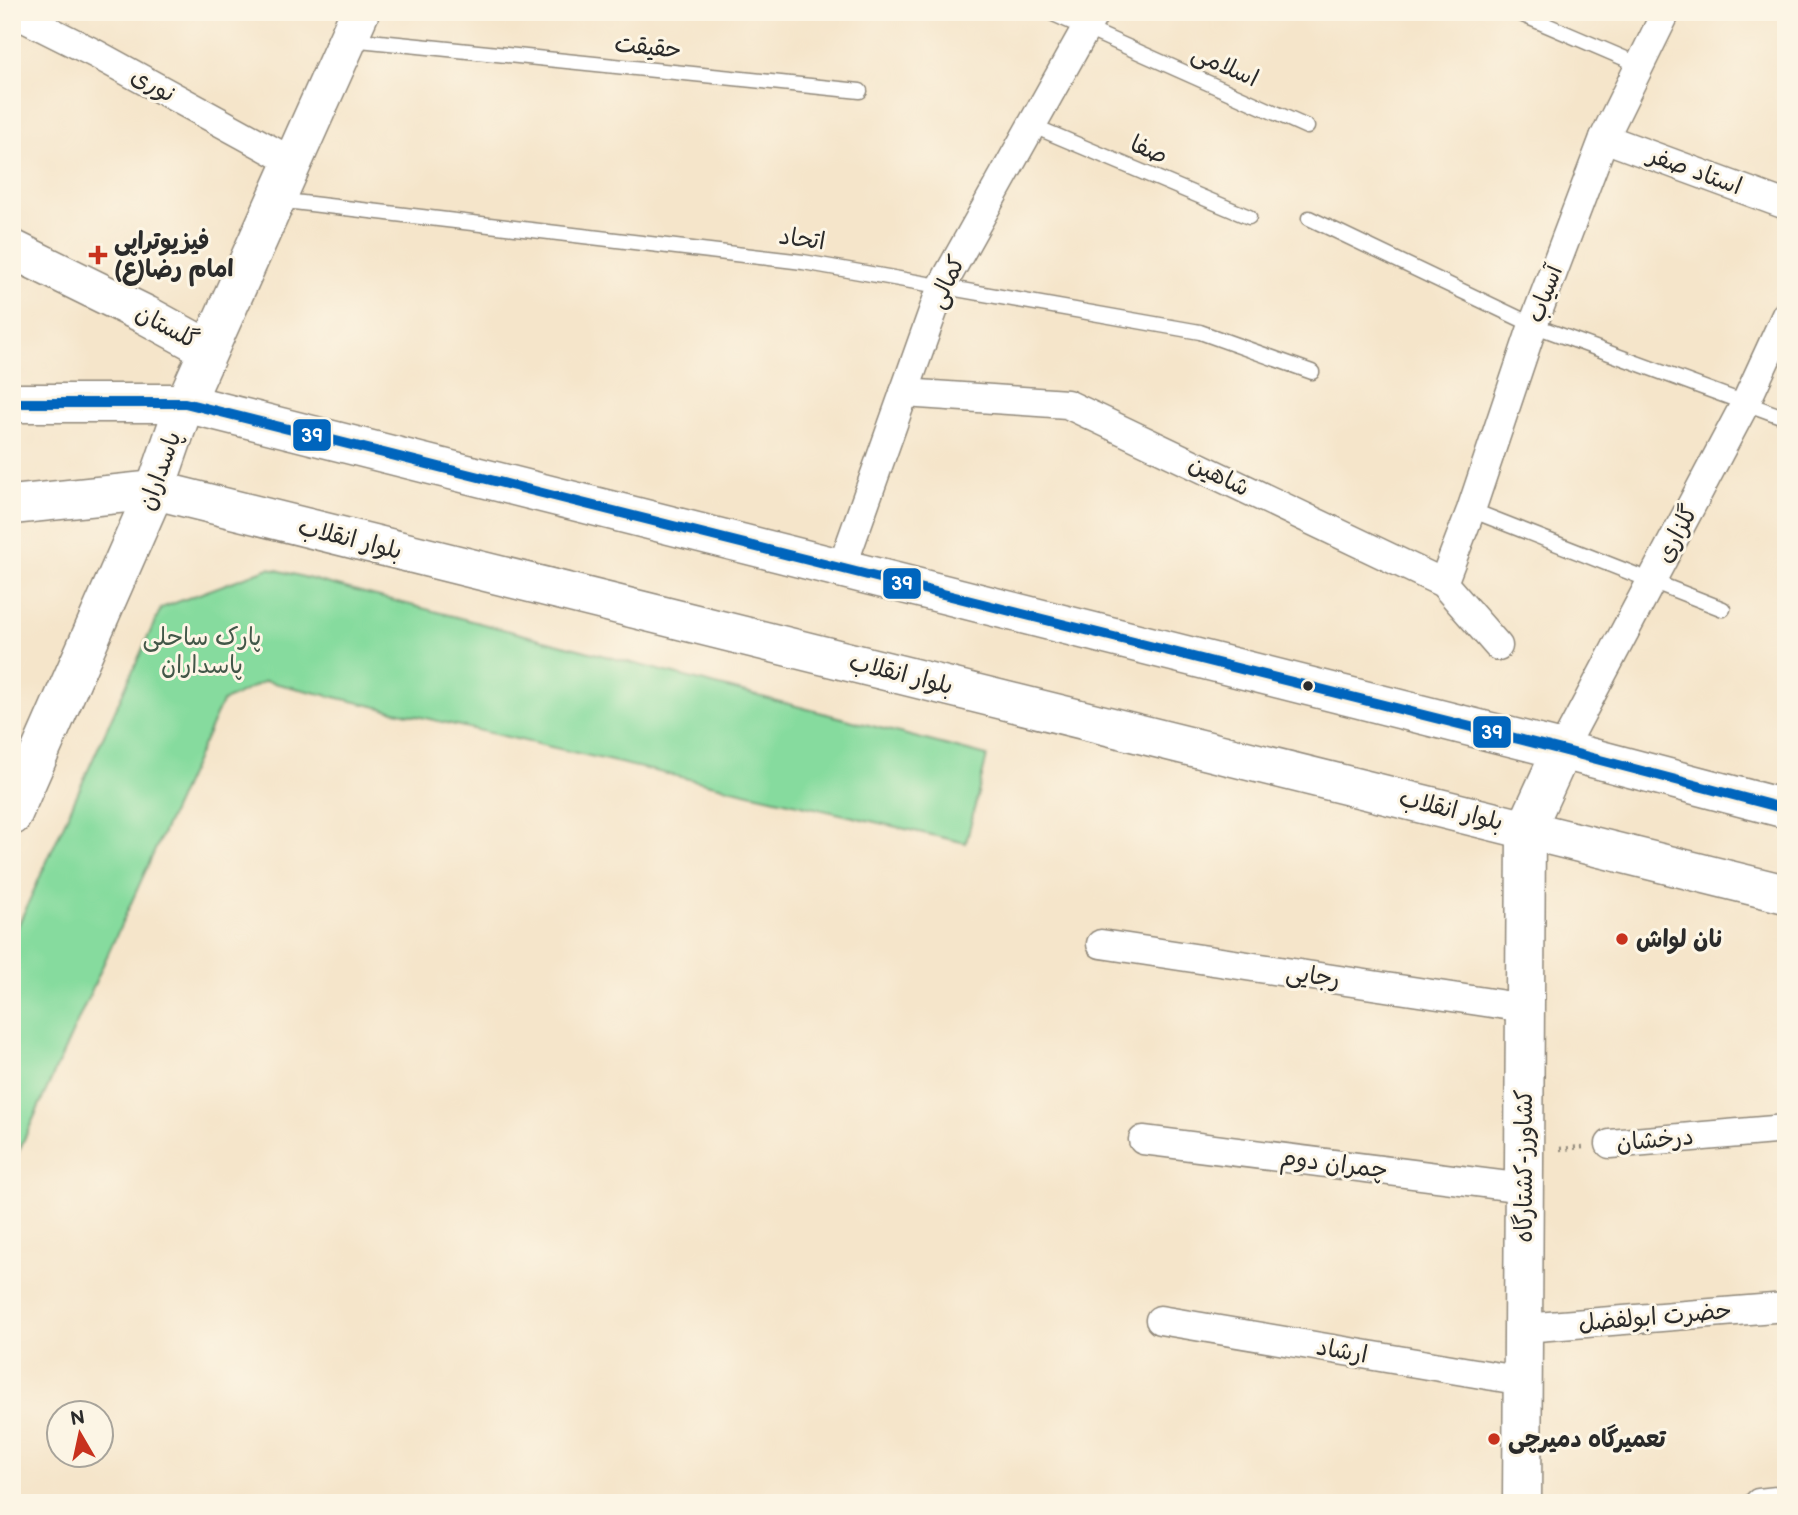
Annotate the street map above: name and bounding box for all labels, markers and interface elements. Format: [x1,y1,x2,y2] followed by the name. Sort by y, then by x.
[613,29,683,65] street label: حقیقت
[1187,39,1263,93] street label: اسلامی
[126,61,180,109] street label: نوری
[1126,129,1172,171] street label: صفا
[1642,140,1746,201] street label: استاد صفر
[777,221,827,257] street label: اتحاد
[114,227,234,287] place label: فیزیوتراپی امام رضا(ع)
[88,245,108,265] marker: فیزیوتراپی امام رضا(ع)
[922,251,972,313] street label: کمالی
[1521,260,1570,327] street label: آسیاب
[131,298,203,356] street label: گلستان
[292,418,332,452] line badge: 39
[301,425,323,448] text: 39
[132,428,188,514] street label: پاسداران
[1184,449,1254,503] street label: شاهین
[1650,500,1704,568] street label: گلزاری
[295,512,405,566] street label: بلوار انقلاب
[882,567,922,600] line badge: 39
[891,573,913,596] text: 39
[143,623,261,680] park label: پارک ساحلی پاسداران
[846,647,956,701] street label: بلوار انقلاب
[1301,679,1315,693] unlabelled marker
[1472,715,1512,749] line badge: 39
[1481,722,1503,745] text: 39
[1396,783,1506,837] street label: بلوار انقلاب
[1636,925,1722,955] place label: نان لواش
[1614,931,1630,947] marker: نان لواش
[1284,958,1342,994] street label: رجایی
[1510,1089,1539,1243] street label: کشاورز-کشتارگاه
[1615,1122,1695,1158] street label: درخشان
[1278,1143,1389,1189] street label: چمران دوم
[1577,1296,1733,1338] street label: حضرت ابولفضل
[1314,1332,1370,1370] street label: ارشاد
[46,1400,116,1470] north arrow
[69,1406,86,1431] text: N
[1508,1424,1667,1454] place label: تعمیرگاه دمیرچی
[1486,1431,1502,1447] marker: تعمیرگاه دمیرچی

